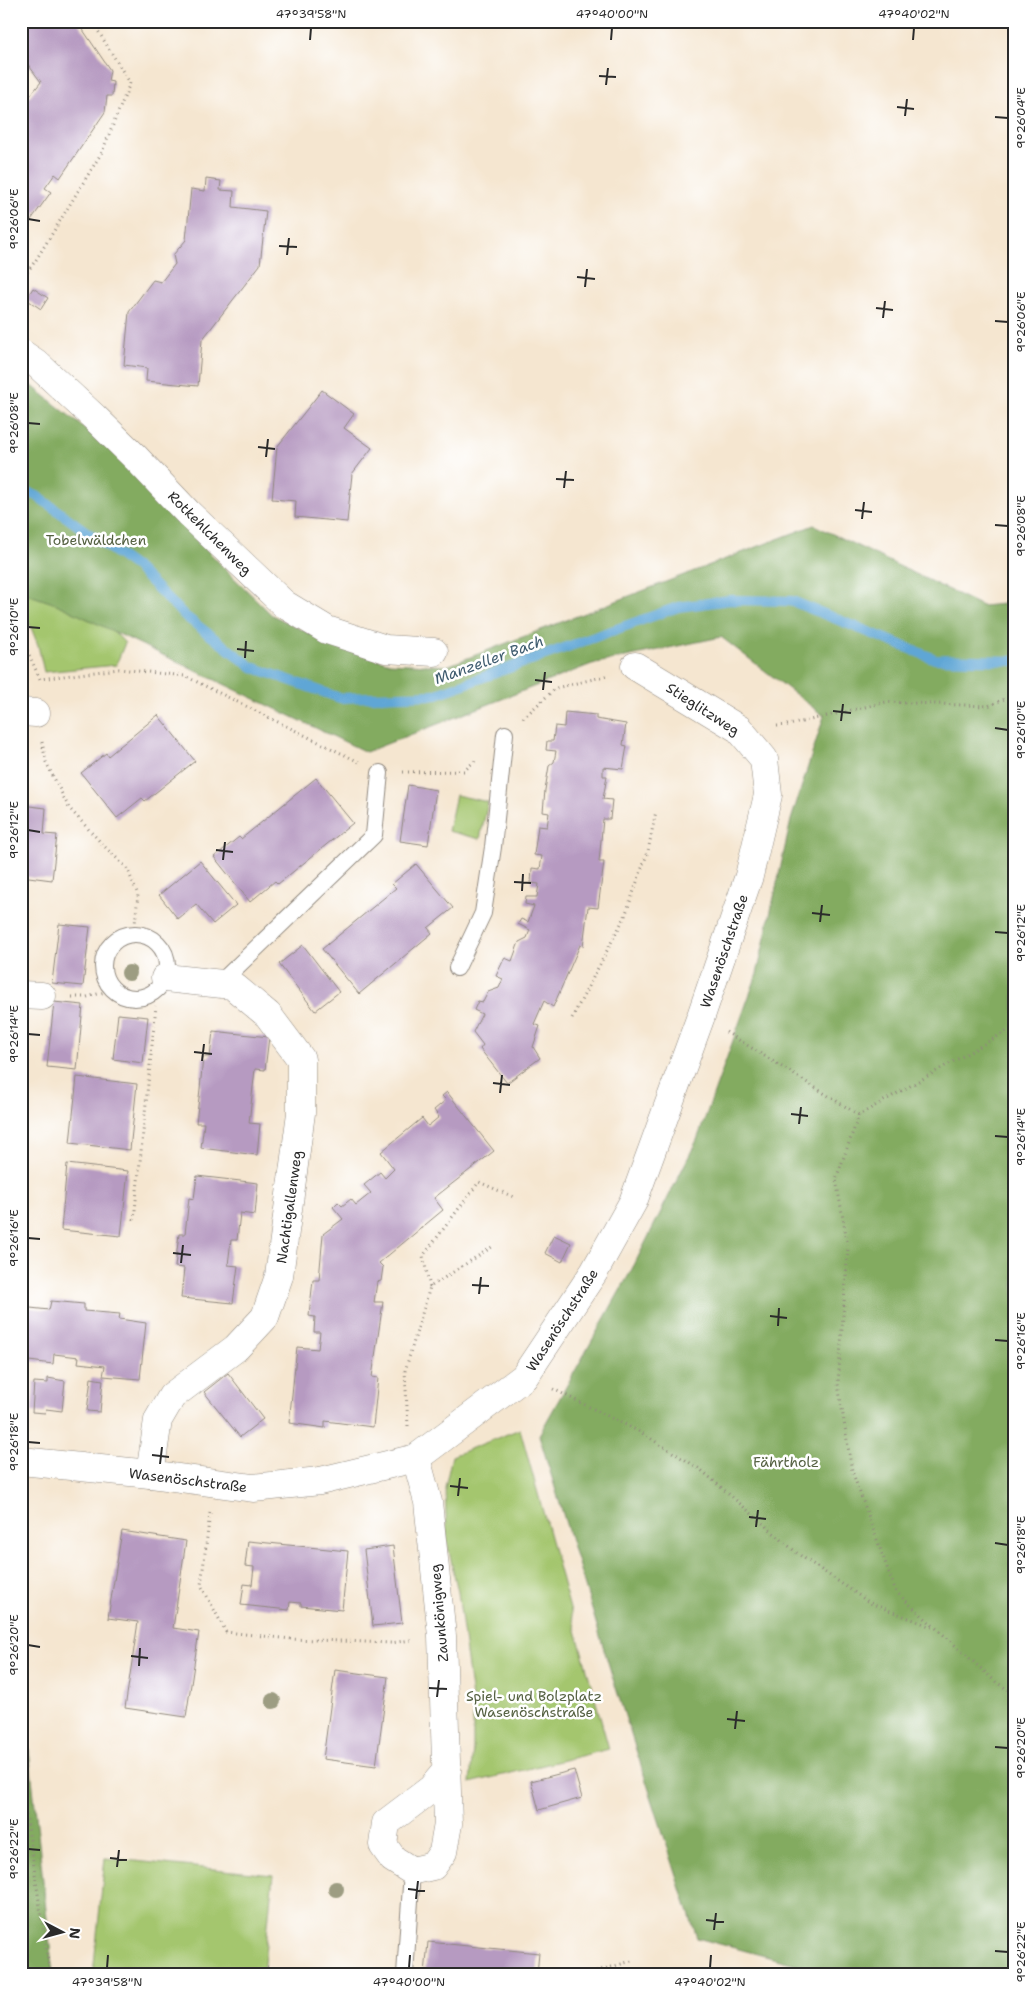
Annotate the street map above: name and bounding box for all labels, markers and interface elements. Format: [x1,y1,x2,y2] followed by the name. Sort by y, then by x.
[276,6,346,22] text: 47°39'58"N
[576,6,648,22] text: 47°40'00"N
[878,6,950,22] text: 47°40'02"N
[1013,87,1029,149] text: 9°26'04"E
[6,189,22,249] text: 9°26'06"E
[1013,292,1029,352] text: 9°26'06"E
[6,392,22,454] text: 9°26'08"E
[164,487,256,579] street label: Rotkehlchenweg
[1013,495,1029,557] text: 9°26'08"E
[46,531,147,549] park label: Tobelwäldchen
[6,598,22,656] text: 9°26'10"E
[432,631,546,689] water label: Manzeller Bach
[663,679,743,739] street label: Stieglitzweg
[1013,701,1029,759] text: 9°26'10"E
[6,801,22,859] text: 9°26'12"E
[696,892,752,1010] street label: Wasenöschstraße
[1013,904,1029,962] text: 9°26'12"E
[6,1005,22,1063] text: 9°26'14"E
[1013,1108,1029,1166] text: 9°26'14"E
[272,1149,306,1265] street label: Nachtigallenweg
[6,1209,22,1267] text: 9°26'16"E
[522,1265,602,1375] street label: Wasenöschstraße
[1013,1312,1029,1370] text: 9°26'16"E
[6,1413,22,1471] text: 9°26'18"E
[753,1453,819,1471] park label: Fährtholz
[128,1464,248,1496] street label: Wasenöschstraße
[1013,1516,1029,1574] text: 9°26'18"E
[426,1563,452,1663] street label: Zaunkönigweg
[6,1614,22,1676] text: 9°26'20"E
[466,1687,602,1721] park label: Spiel- und Bolzplatz Wasenöschstraße
[1013,1717,1029,1779] text: 9°26'20"E
[6,1818,22,1880] text: 9°26'22"E
[38,1908,88,1958] north arrow
[1013,1921,1029,1983] text: 9°26'22"E
[65,1927,84,1940] text: N
[72,1974,142,1990] text: 47°39'58"N
[373,1974,445,1990] text: 47°40'00"N
[674,1974,746,1990] text: 47°40'02"N

